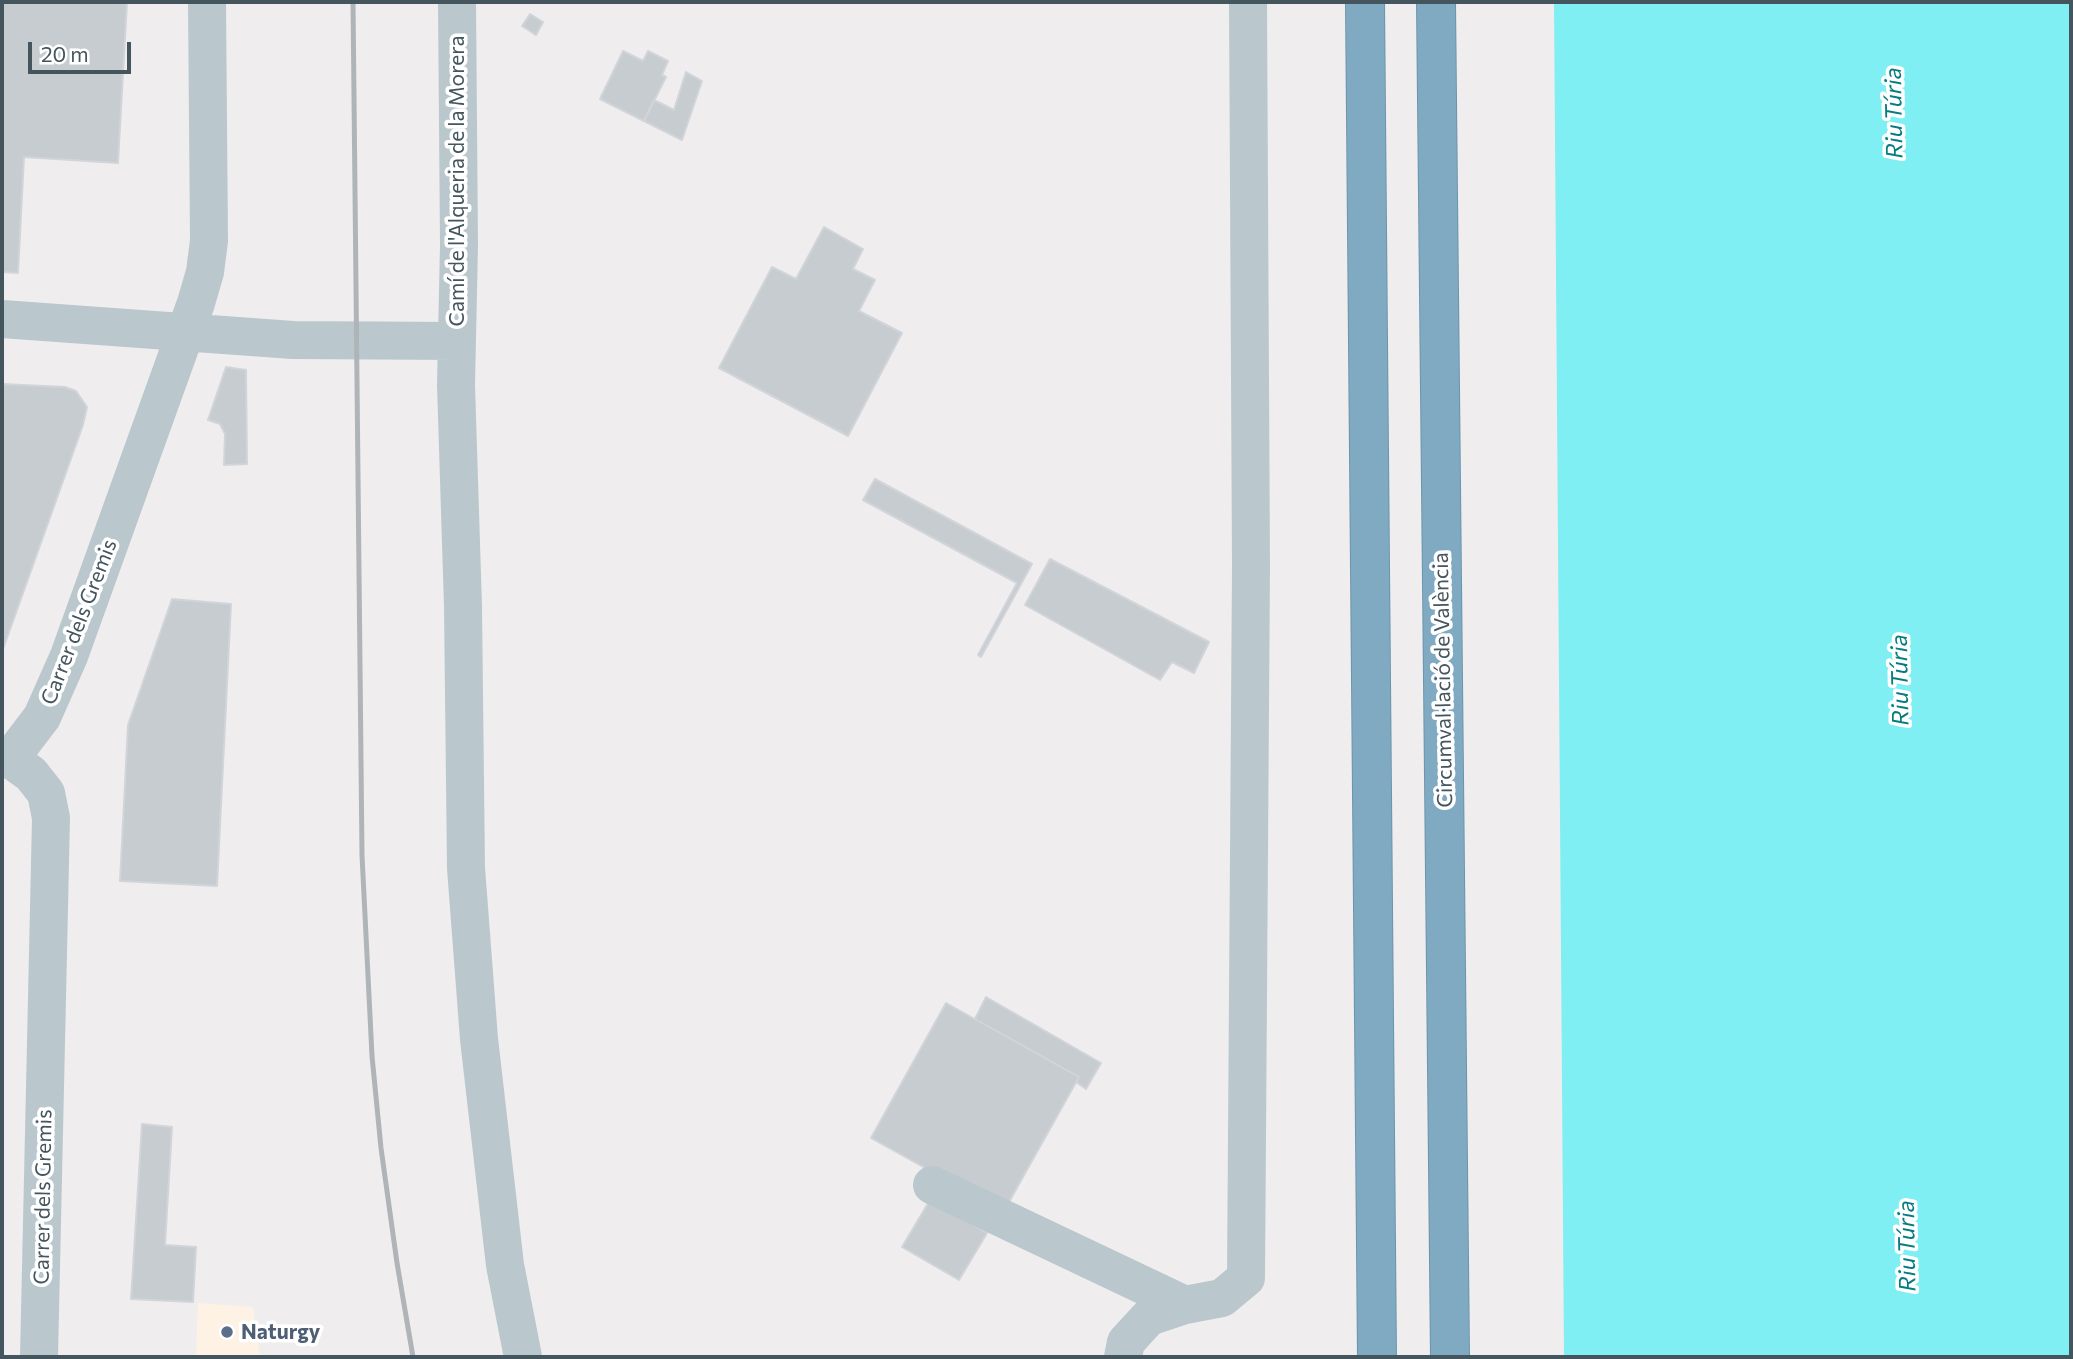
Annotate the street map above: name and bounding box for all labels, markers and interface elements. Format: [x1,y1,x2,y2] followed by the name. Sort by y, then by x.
[32,28,135,72] scale bar
[444,36,470,326] street label: Camí de l'Alqueria de la Morera
[41,41,89,66] text: 20 m
[1879,67,1909,159] water label: Riu Túria
[36,536,122,708] street label: Carrer dels Gremis
[1428,552,1458,808] street label: Circumval·lació de València
[1885,634,1915,726] water label: Riu Túria
[29,1109,57,1285] street label: Carrer dels Gremis
[1892,1200,1922,1292] water label: Riu Túria
[241,1319,320,1345] place label: Naturgy
[219,1324,235,1340] marker: Naturgy

